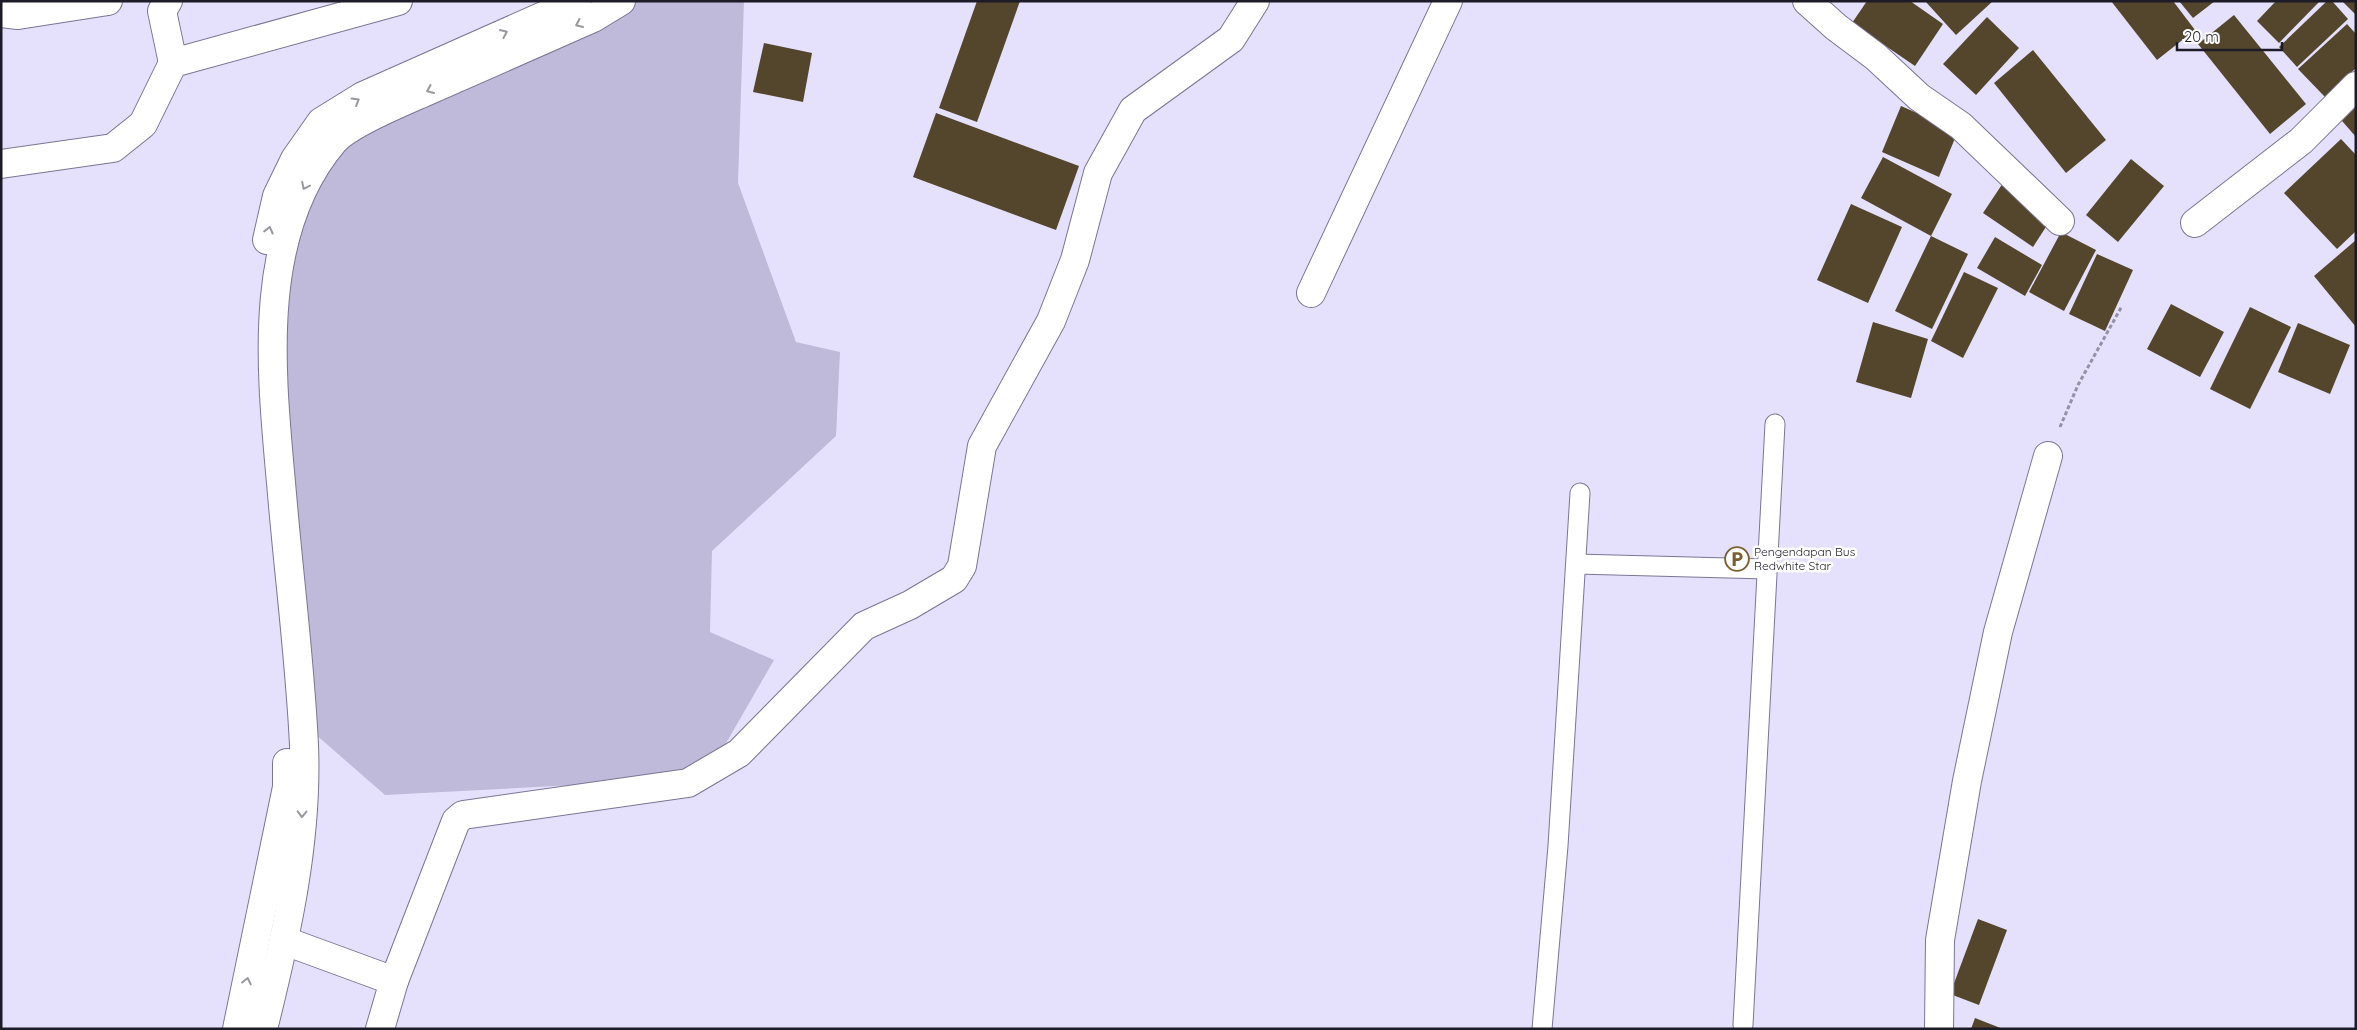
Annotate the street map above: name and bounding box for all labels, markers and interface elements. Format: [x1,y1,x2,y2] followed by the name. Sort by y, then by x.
[575,18,584,29] one-way arrow
[2177,20,2282,52] scale bar
[2184,27,2219,46] text: 20 m
[499,29,508,40] one-way arrow
[426,84,435,95] one-way arrow
[351,97,360,107] one-way arrow
[301,181,312,190] one-way arrow
[263,226,274,235] one-way arrow
[1754,544,1856,573] place label: Pengendapan Bus Redwhite Star
[1724,546,1750,572] parking icon: Pengendapan Bus Redwhite Star
[297,811,307,819] one-way arrow
[241,977,252,985] one-way arrow

